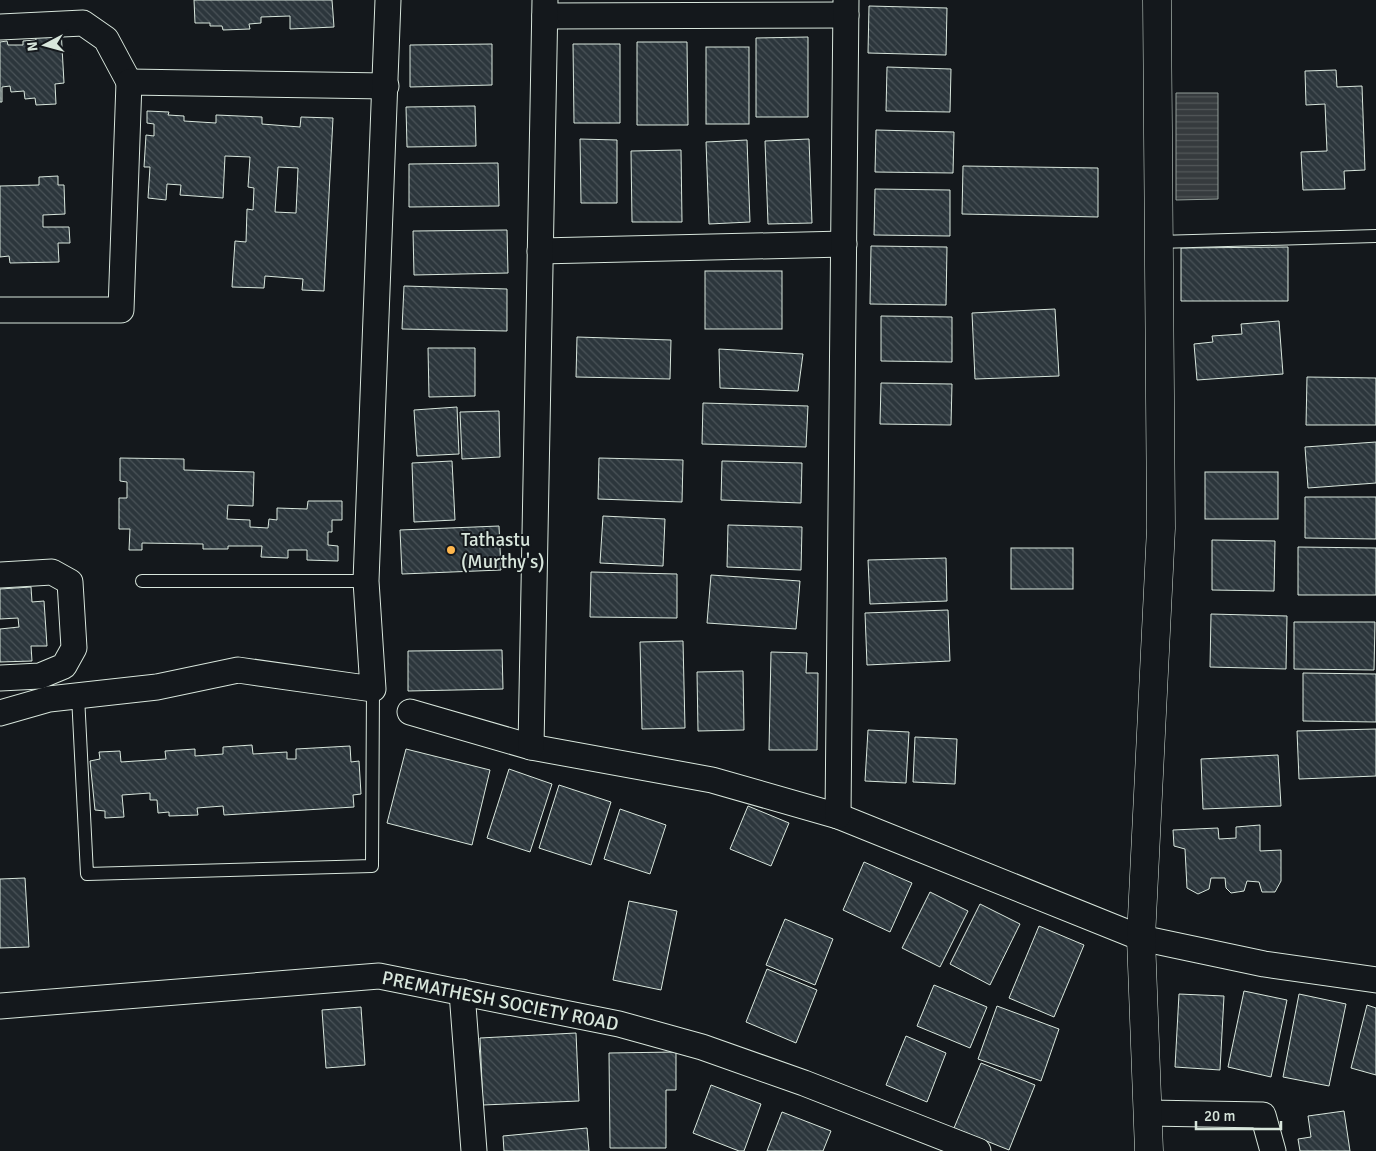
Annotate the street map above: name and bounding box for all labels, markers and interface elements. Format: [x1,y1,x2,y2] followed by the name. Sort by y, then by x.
[20,20,70,70] north arrow
[24,41,42,52] text: N
[461,528,545,574] place label: Tathastu (Murthy's)
[445,544,457,556] marker: Tathastu (Murthy's)
[380,966,621,1037] street label: PREMATHESH SOCIETY ROAD
[1196,1098,1281,1130] scale bar
[1204,1107,1235,1125] text: 20 m

